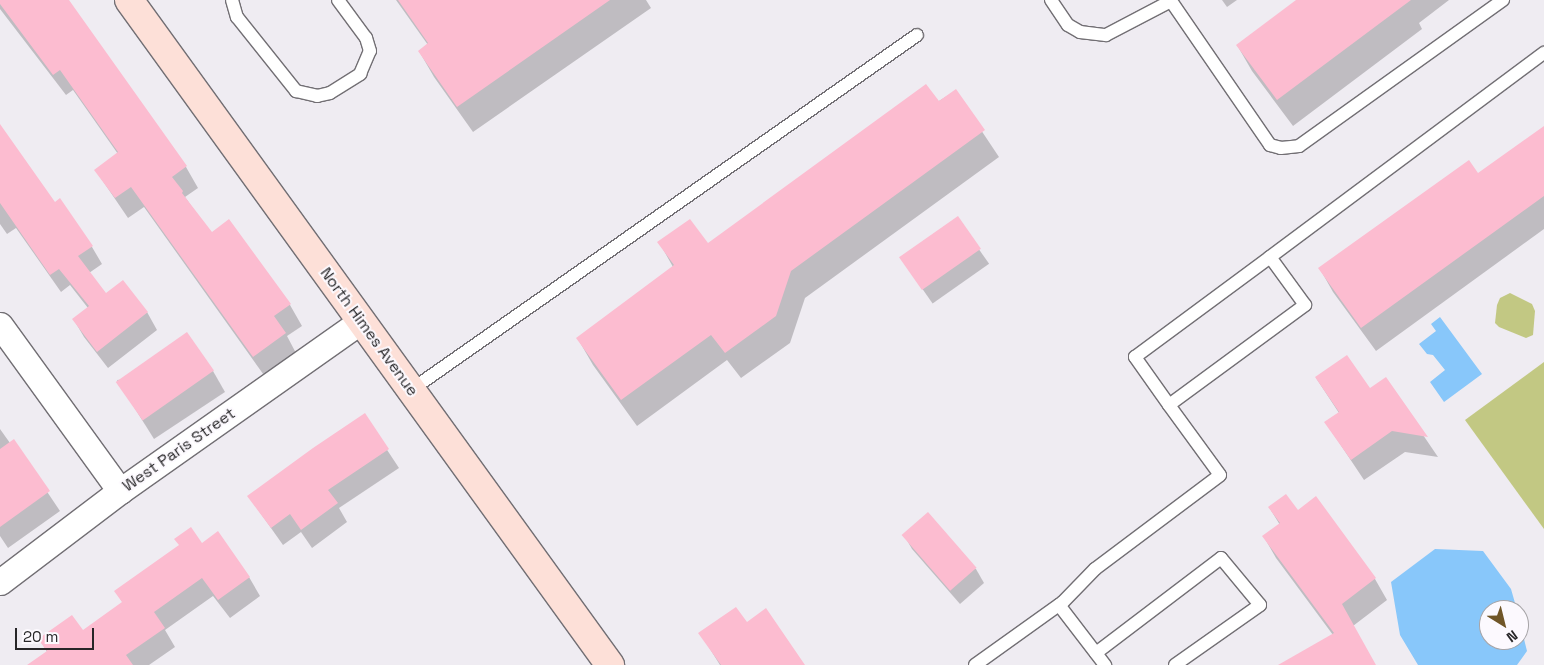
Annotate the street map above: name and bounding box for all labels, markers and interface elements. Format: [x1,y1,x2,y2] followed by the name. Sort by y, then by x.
[316,264,422,400] street label: North Himes Avenue
[119,404,239,496] street label: West Paris Street
[1479,600,1529,650] north arrow
[18,618,96,650] scale bar
[1503,626,1521,646] text: N
[23,627,58,646] text: 20 m

